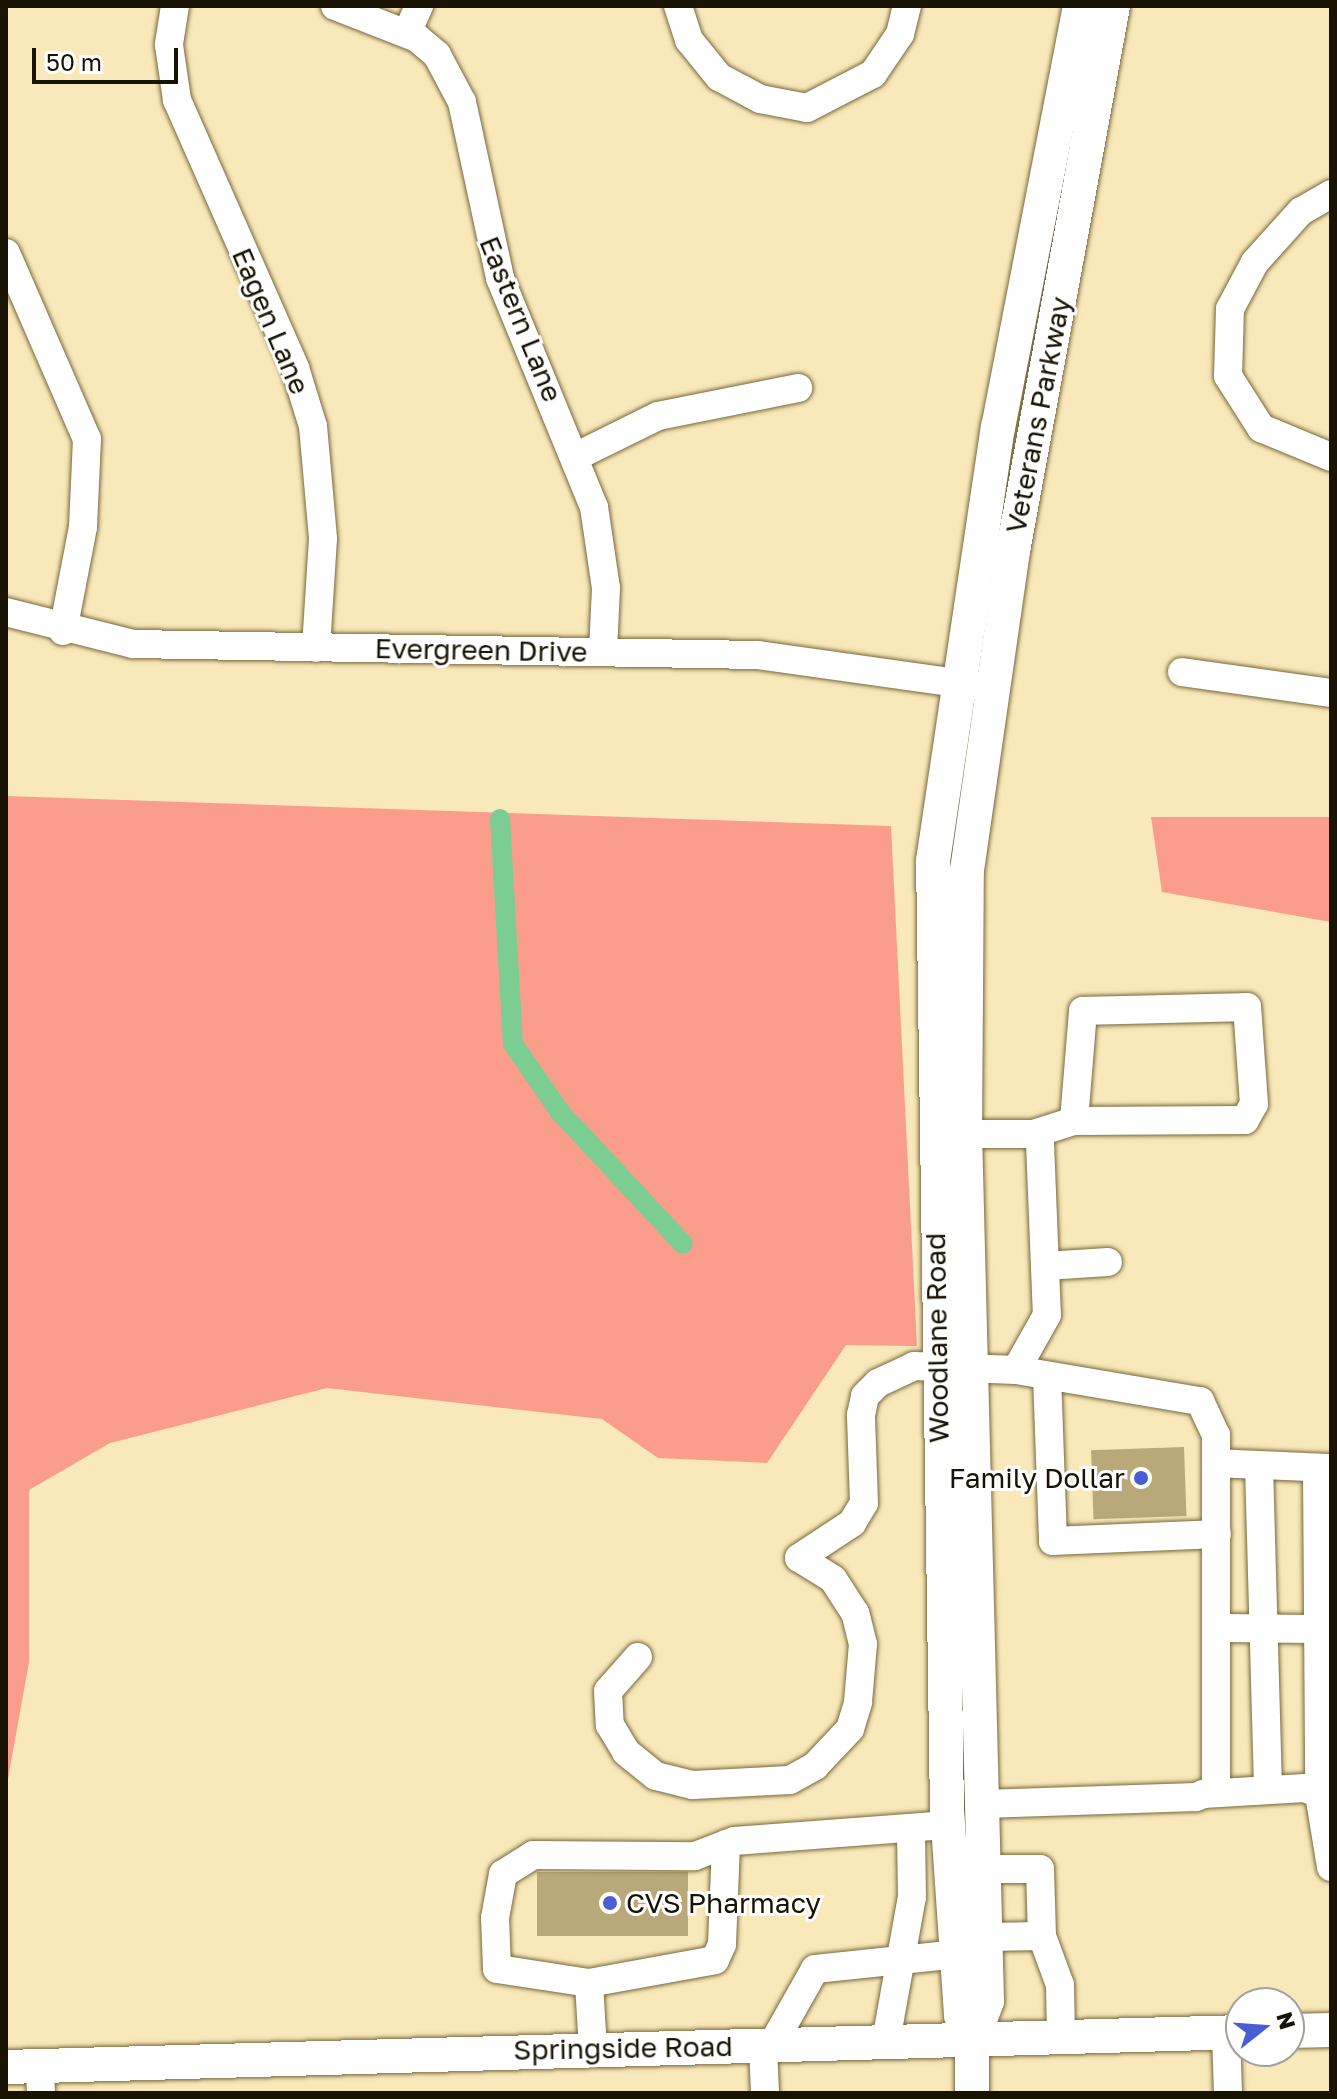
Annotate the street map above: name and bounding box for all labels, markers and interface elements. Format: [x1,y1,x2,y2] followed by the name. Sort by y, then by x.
[36,32,182,82] scale bar
[46,47,102,76] text: 50 m
[473,231,569,407] street label: Eastern Lane
[225,243,317,399] street label: Eagen Lane
[999,294,1077,536] street label: Veterans Parkway
[374,631,588,669] street label: Evergreen Drive
[918,1233,956,1443] street label: Woodlane Road
[949,1461,1125,1495] place label: Family Dollar
[1132,1469,1150,1487] marker: Family Dollar
[626,1886,821,1920] place label: CVS Pharmacy
[601,1894,619,1912] marker: CVS Pharmacy
[1225,1987,1305,2067] north arrow
[1271,2008,1302,2032] text: N
[513,2029,733,2067] street label: Springside Road

